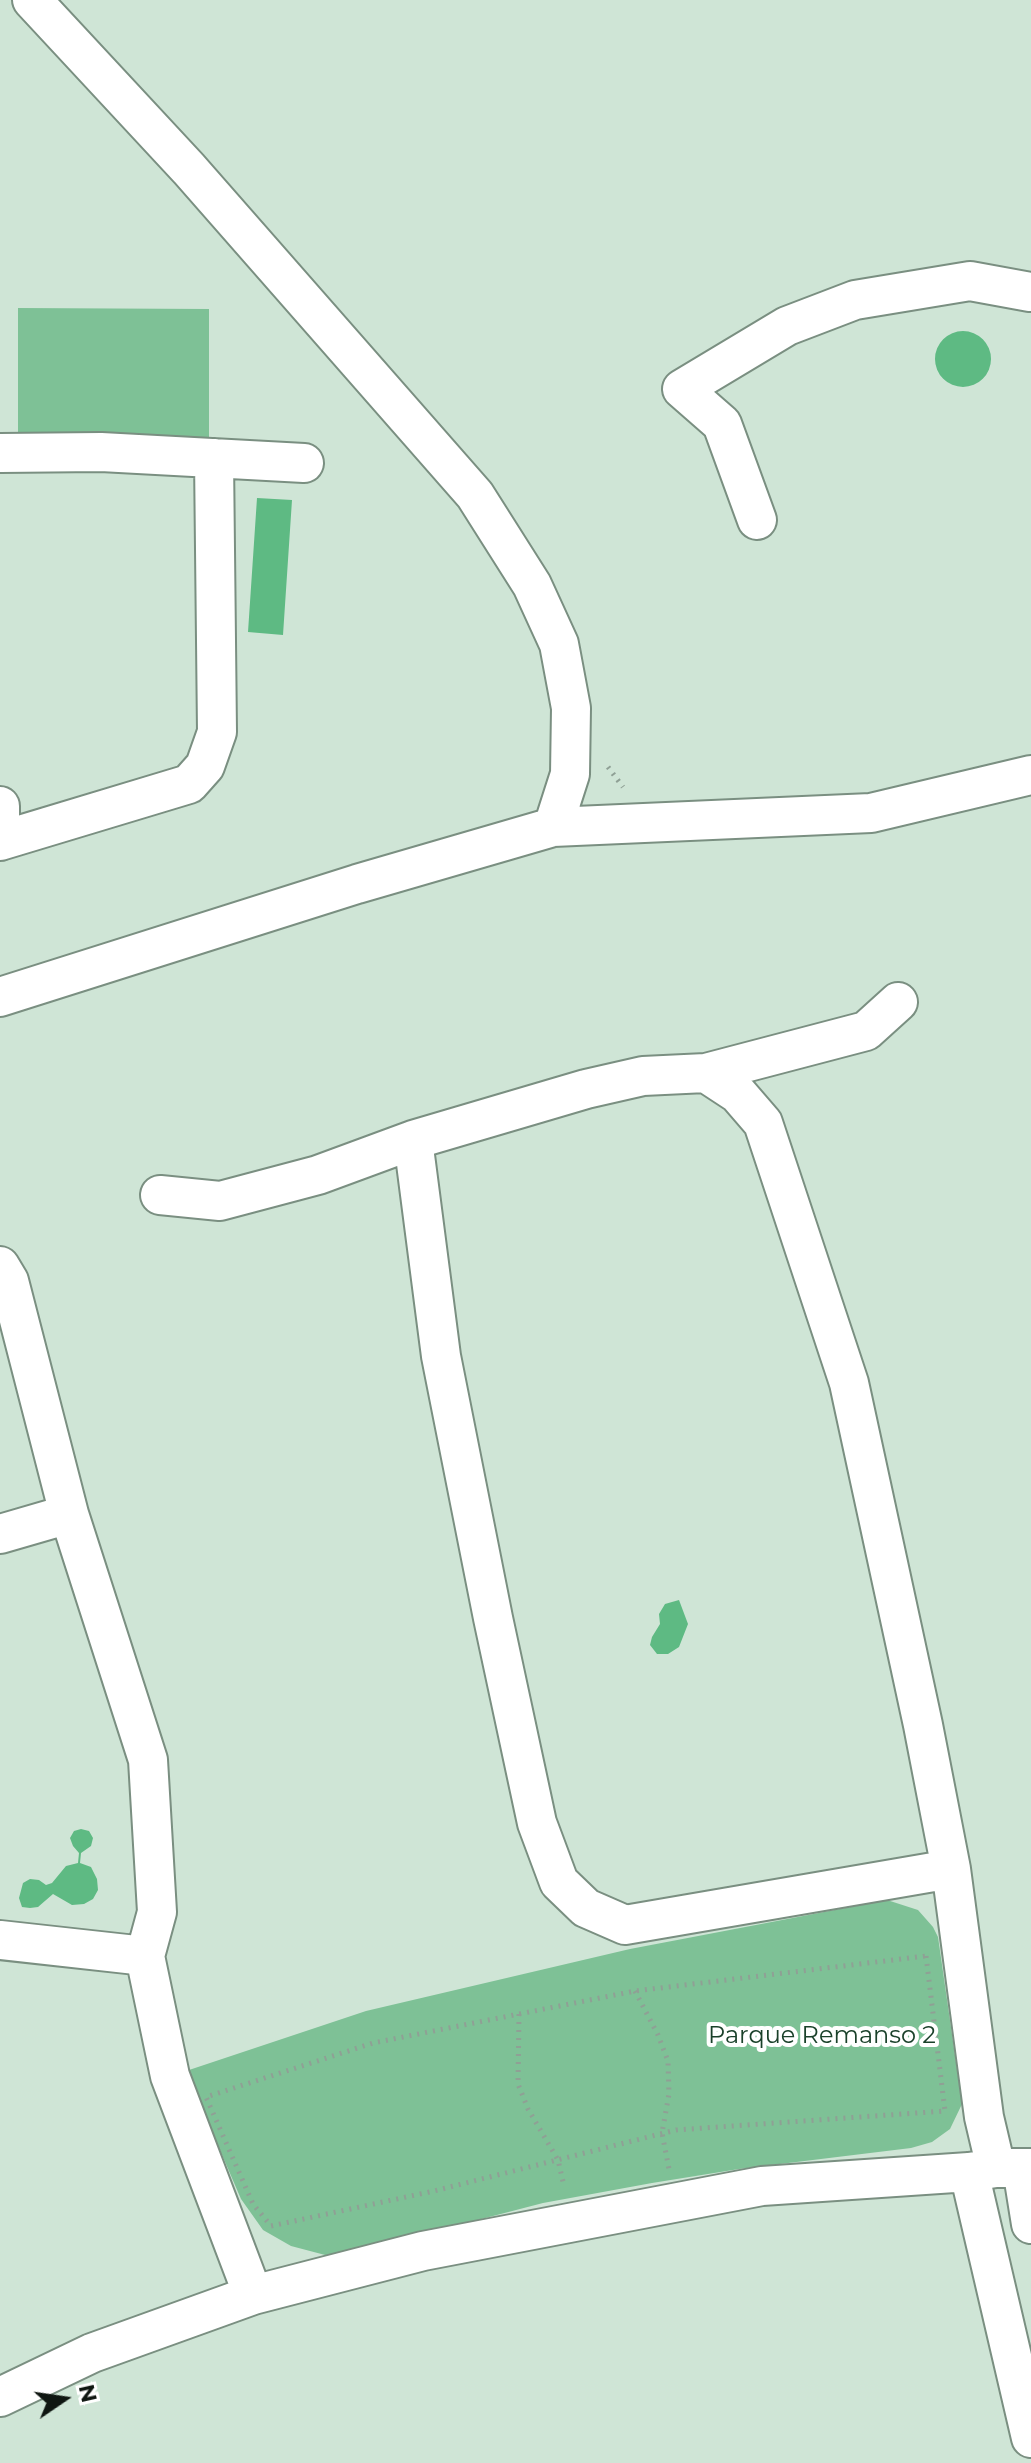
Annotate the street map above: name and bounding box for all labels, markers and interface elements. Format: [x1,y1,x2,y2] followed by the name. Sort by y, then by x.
[708,2022,936,2050] park label: Parque Remanso 2
[24,2359,104,2439] north arrow
[73,2382,103,2405] text: N

